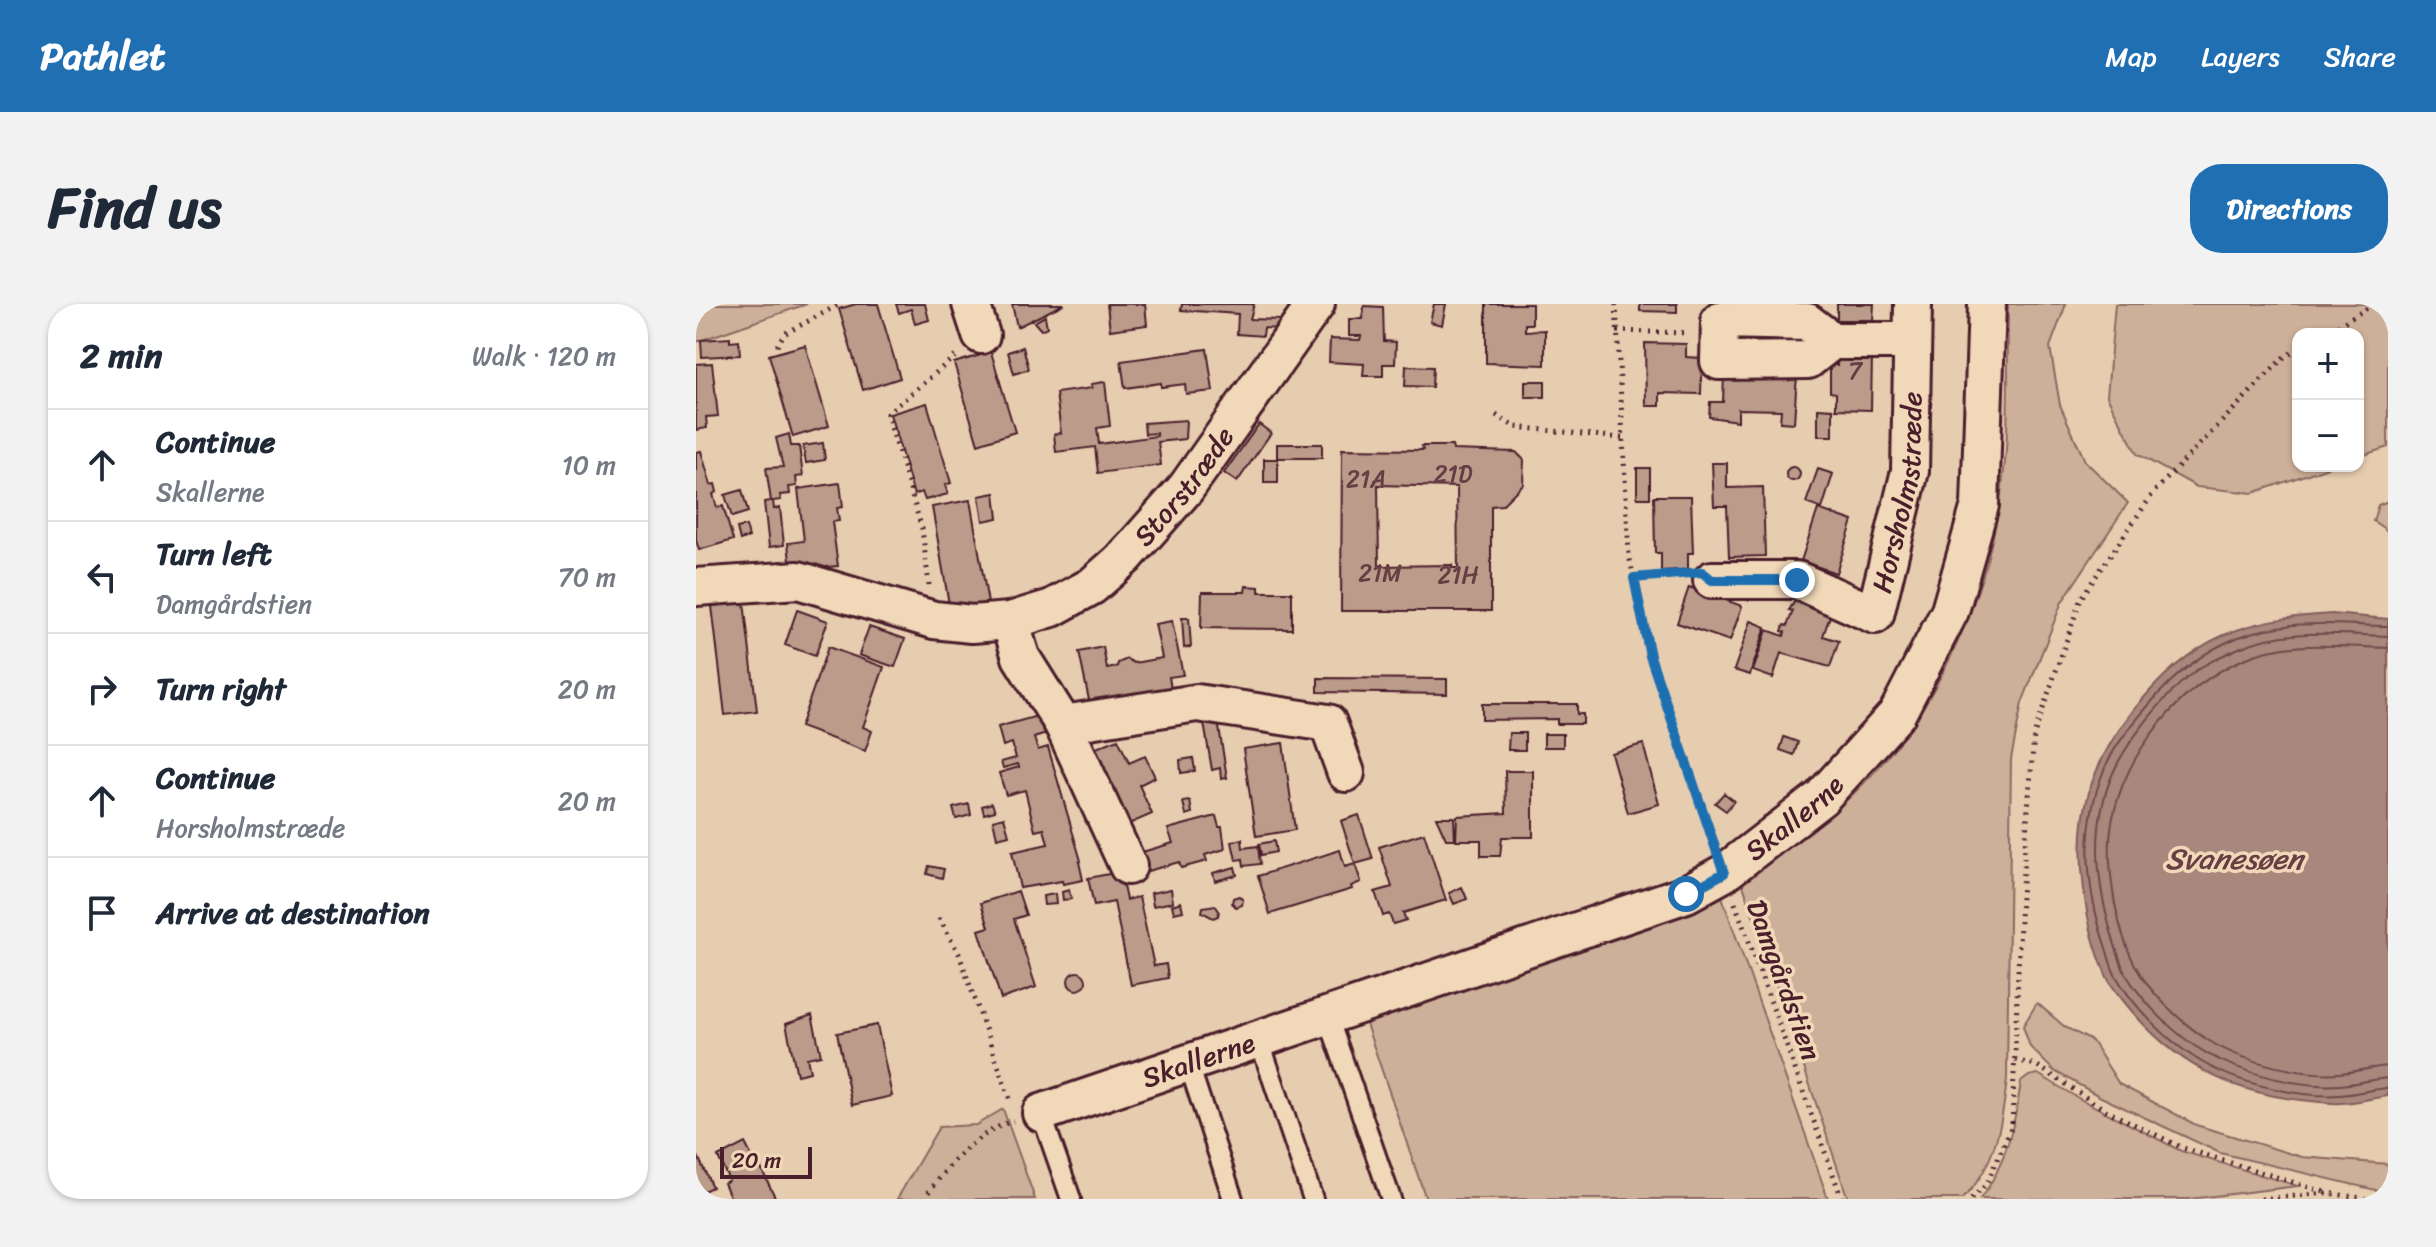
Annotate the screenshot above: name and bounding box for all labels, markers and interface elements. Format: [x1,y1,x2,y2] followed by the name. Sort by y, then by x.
[40,23,166,90] text: Pathlet
[2105,32,2157,81] text: Map
[2201,32,2280,81] text: Layers
[2324,32,2396,81] text: Share
[48,159,221,258] text: Find us
[2190,164,2388,253] button: Directions
[80,326,162,386] text: 2 min
[2292,328,2364,472] map controls
[2292,328,2364,400] button: +
[472,333,616,379] text: Walk · 120 m
[1848,350,1863,392] house number: 7
[1857,391,1936,598] street label: Horsholmstræde
[2292,400,2364,472] button: −
[156,415,275,469] text: Continue
[1120,416,1247,558] street label: Storstræde
[562,442,616,488] text: 10 m
[80,443,124,487] icon: ahead
[1434,453,1473,495] house number: 21D
[1346,458,1386,500] house number: 21A
[156,469,265,515] text: Skallerne
[156,527,272,581] text: Turn left
[1358,552,1402,594] house number: 21M
[558,554,616,600] text: 70 m
[1437,554,1479,596] house number: 21H
[80,555,124,599] icon: left
[1779,562,1815,598] route end
[156,581,312,627] text: Damgårdstien
[156,662,286,716] text: Turn right
[558,666,616,712] text: 20 m
[80,667,124,711] icon: right
[156,751,275,805] text: Continue
[1733,763,1856,873] street label: Skallerne
[558,778,616,824] text: 20 m
[80,779,124,823] icon: ahead
[156,805,345,851] text: Horsholmstræde
[2165,832,2306,886] water label: Svanesøen
[1668,876,1704,912] route start
[156,886,430,940] text: Arrive at destination
[80,891,124,935] icon: arrive
[1732,893,1836,1067] street label: Damgårdstien
[1135,1018,1261,1102] street label: Skallerne
[732,1141,781,1180] text: 20 m
[720,1143,812,1179] scale bar

